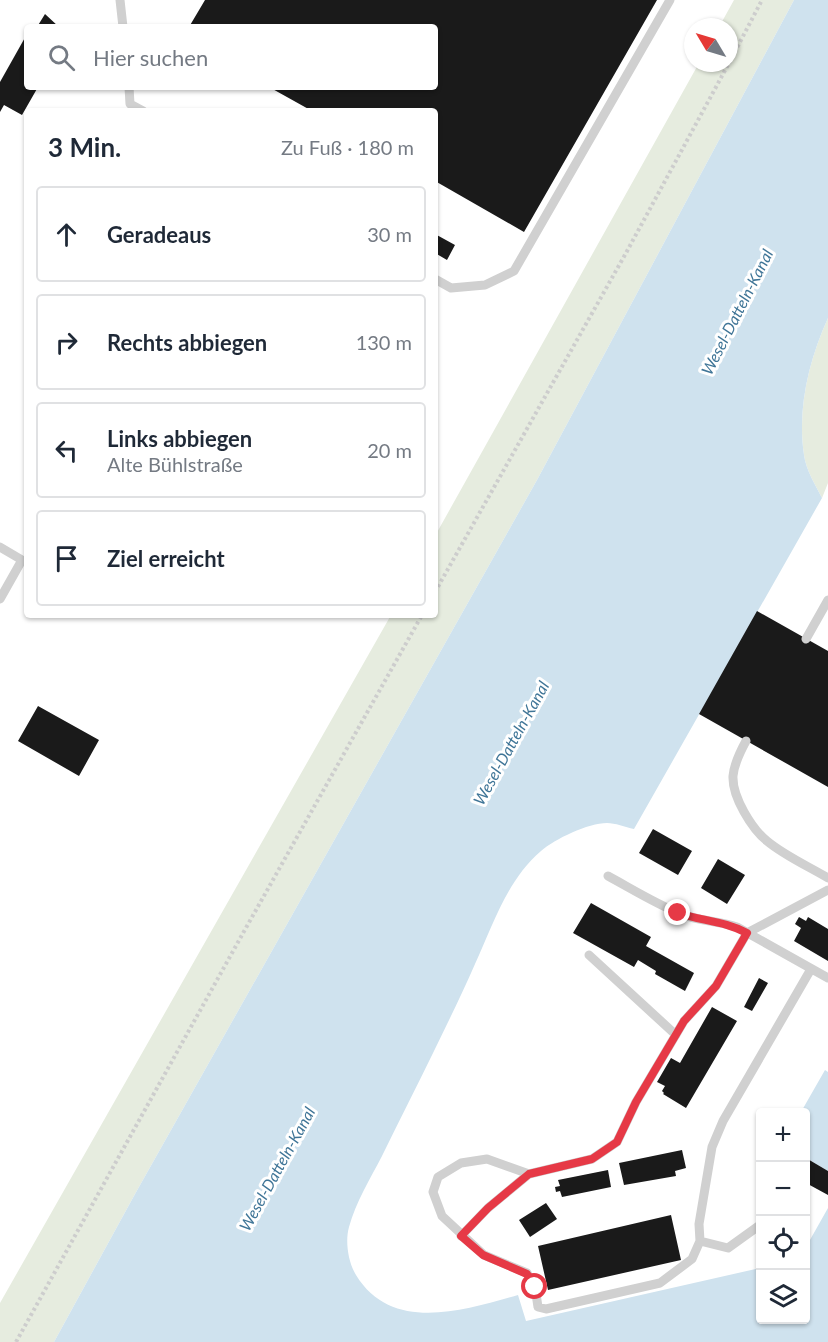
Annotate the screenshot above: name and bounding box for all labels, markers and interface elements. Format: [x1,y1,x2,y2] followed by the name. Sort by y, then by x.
[684,18,738,72] north arrow
[24,24,438,90] search box
[45,41,78,74] icon: search
[93,44,208,71] text: Hier suchen
[48,131,121,163] text: 3 Min.
[281,135,414,159] text: Zu Fuß · 180 m
[50,218,83,251] icon: ahead
[107,221,211,248] text: Geradeaus
[367,222,412,246] text: 30 m
[697,245,777,378] water label: Wesel-Datteln-Kanal
[50,326,83,359] icon: right
[107,329,267,356] text: Rechts abbiegen
[356,330,412,354] text: 130 m
[107,425,252,452] text: Links abbiegen
[50,434,83,467] icon: left
[367,438,412,462] text: 20 m
[107,452,243,476] text: Alte Bühlstraße
[50,542,83,575] icon: arrive
[107,545,225,572] text: Ziel erreicht
[469,677,553,808] water label: Wesel-Datteln-Kanal
[664,899,690,925] route end
[235,1103,319,1234] water label: Wesel-Datteln-Kanal
[756,1108,810,1324] map controls
[756,1108,810,1162] button: +
[756,1162,810,1216] button: −
[756,1216,810,1270] button: locate
[756,1270,810,1324] button: layers
[521,1273,547,1299] route start

